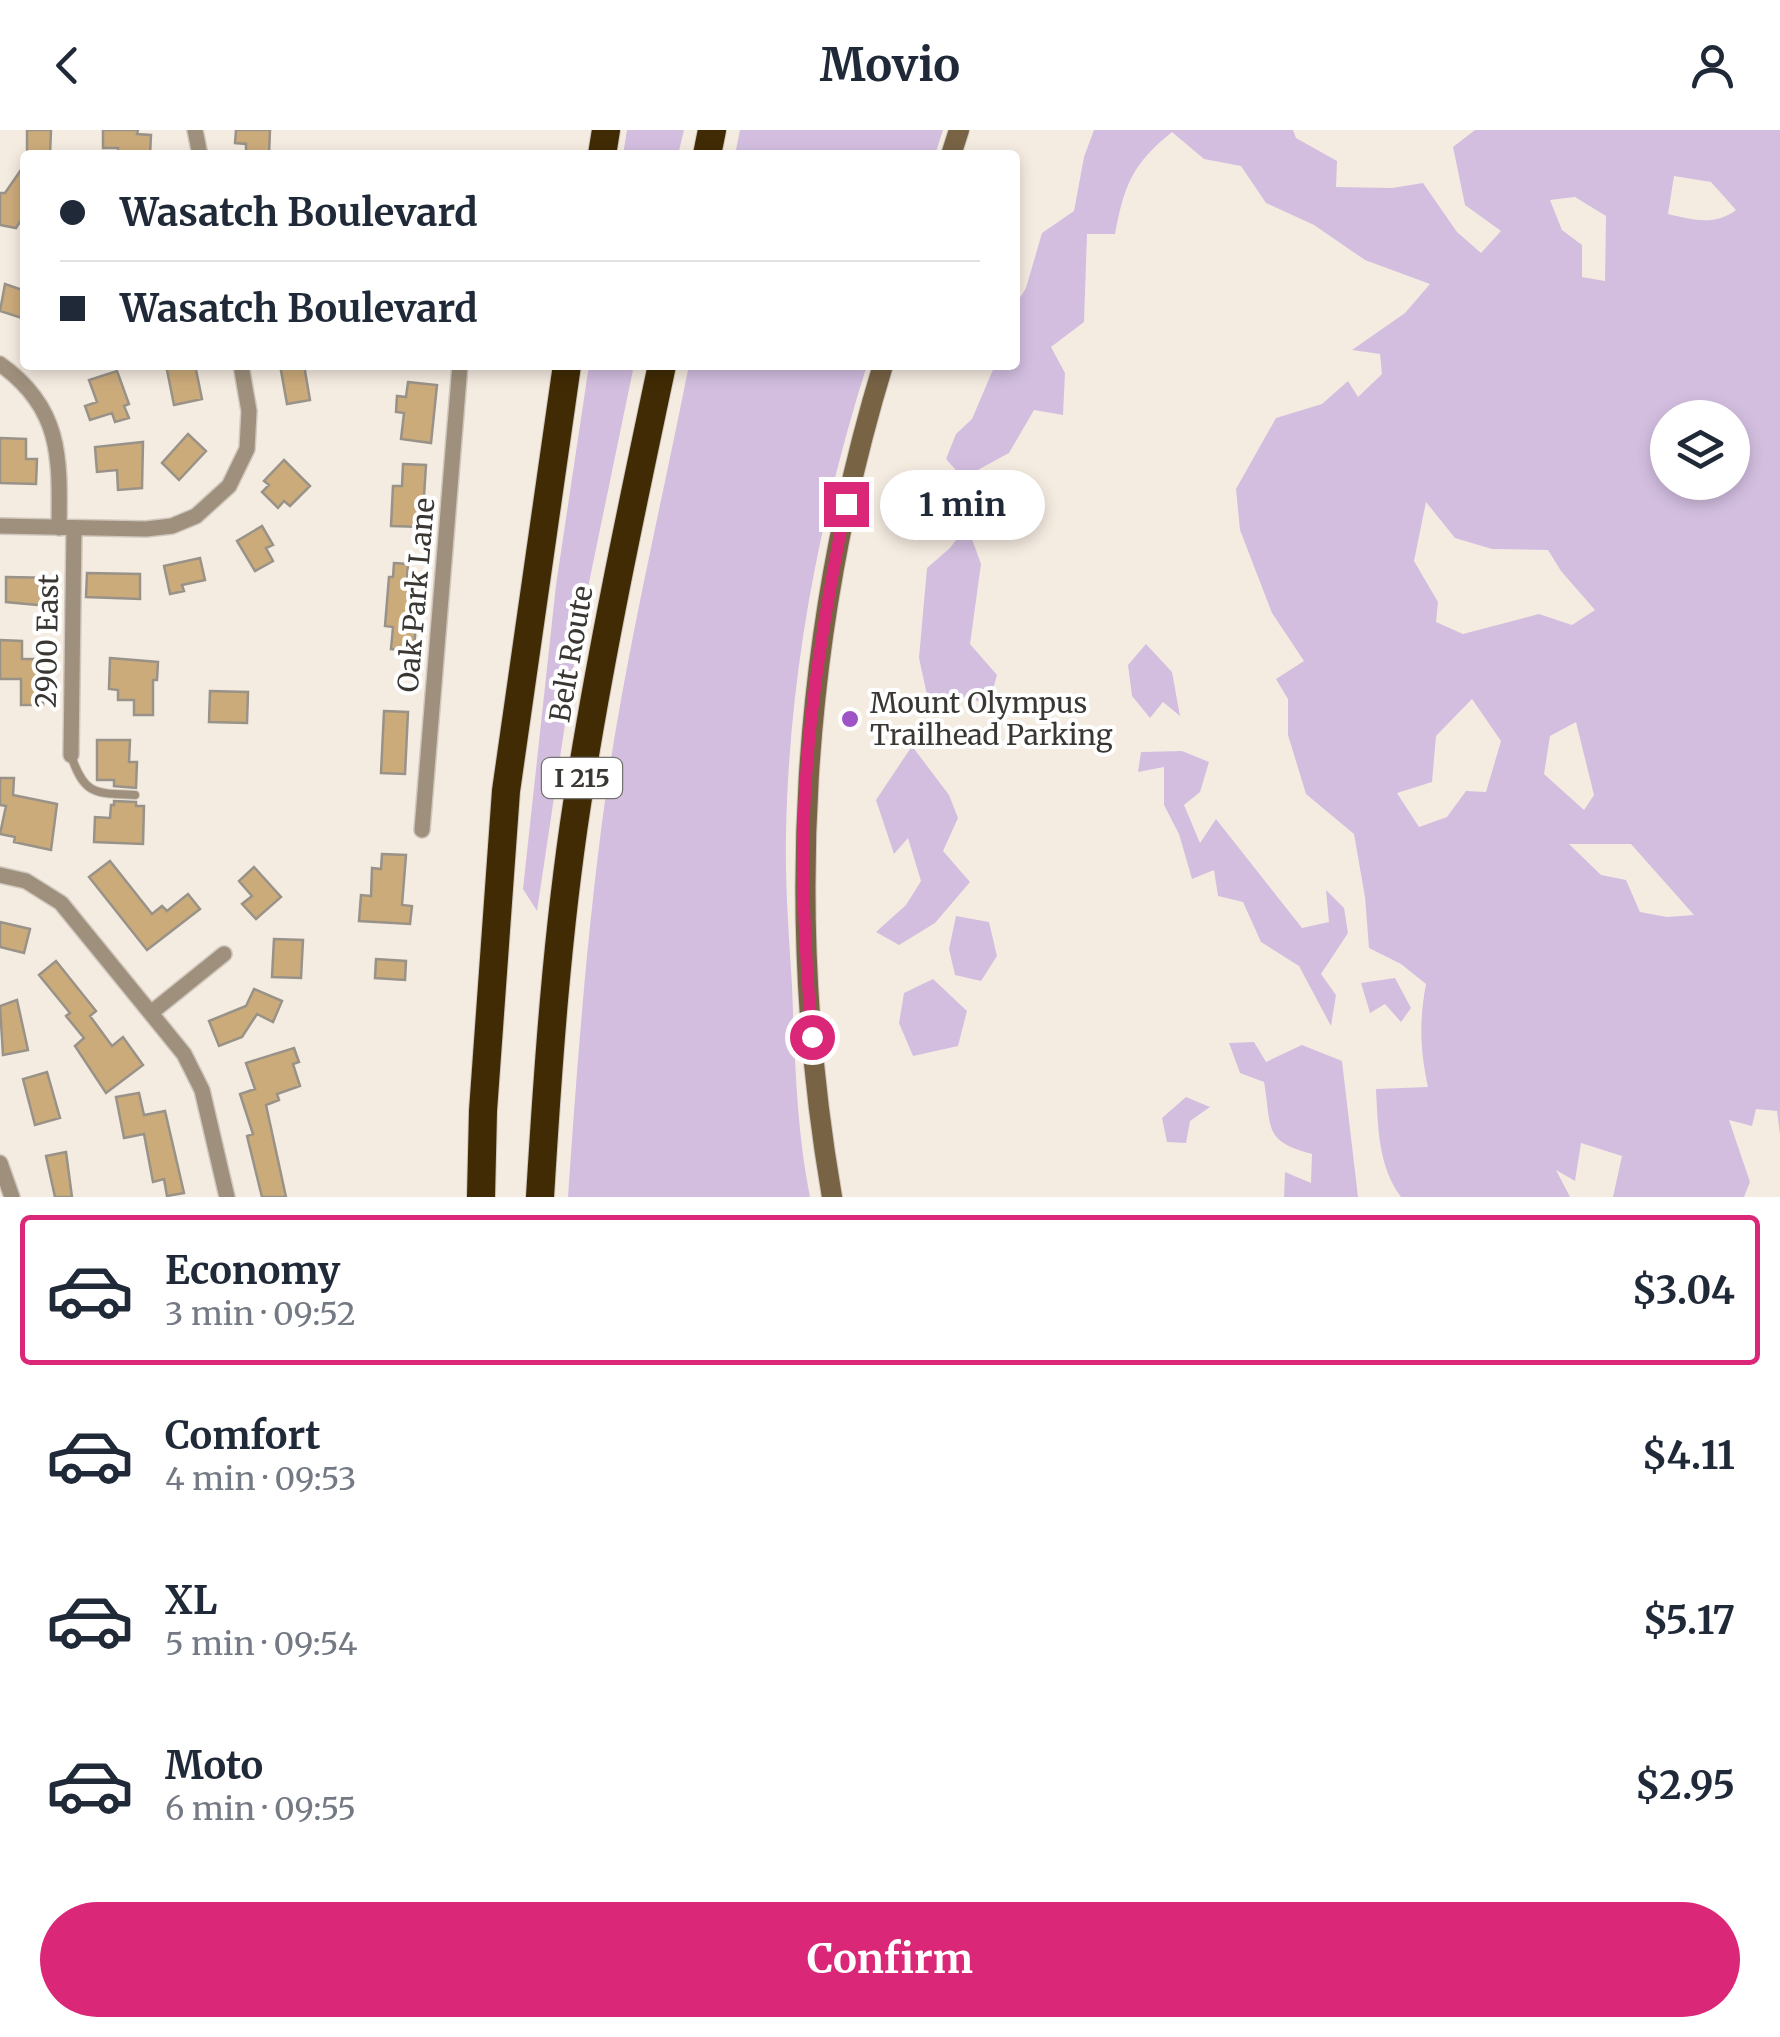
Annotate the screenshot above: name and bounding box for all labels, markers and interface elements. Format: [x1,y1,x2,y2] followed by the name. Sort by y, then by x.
[820,37,960,93] text: Movio
[40,38,95,93] icon: back
[1685,38,1740,93] icon: person
[120,189,478,236] text: Wasatch Boulevard
[120,285,478,332] text: Wasatch Boulevard
[1650,400,1750,500] map controls
[1650,400,1750,500] button: layers
[881,469,1046,539] callout: 1 min
[824,482,869,527] route end
[919,485,1006,525] text: 1 min
[390,496,442,694] street label: Oak Park Lane
[28,573,66,708] street label: 2900 East
[541,583,601,725] street label: Belt Route
[870,685,1113,753] place label: Mount Olympus Trailhead Parking
[839,708,861,730] marker: Mount Olympus Trailhead Parking
[542,758,622,798] road number: I 215
[790,1015,835,1060] route start
[45,1245,135,1335] icon: car
[165,1247,340,1294] text: Economy
[1632,1267,1735,1314] text: $3.04
[165,1294,356,1334] text: 3 min · 09:52
[45,1410,135,1500] icon: car
[165,1412,321,1459] text: Comfort
[1642,1432,1735,1479] text: $4.11
[165,1459,356,1499] text: 4 min · 09:53
[45,1575,135,1665] icon: car
[165,1577,217,1624] text: XL
[1643,1597,1735,1644] text: $5.17
[165,1624,358,1664] text: 5 min · 09:54
[45,1740,135,1830] icon: car
[165,1742,263,1789] text: Moto
[1635,1762,1735,1809] text: $2.95
[165,1789,356,1829] text: 6 min · 09:55
[40,1902,1740,2017] button: Confirm

